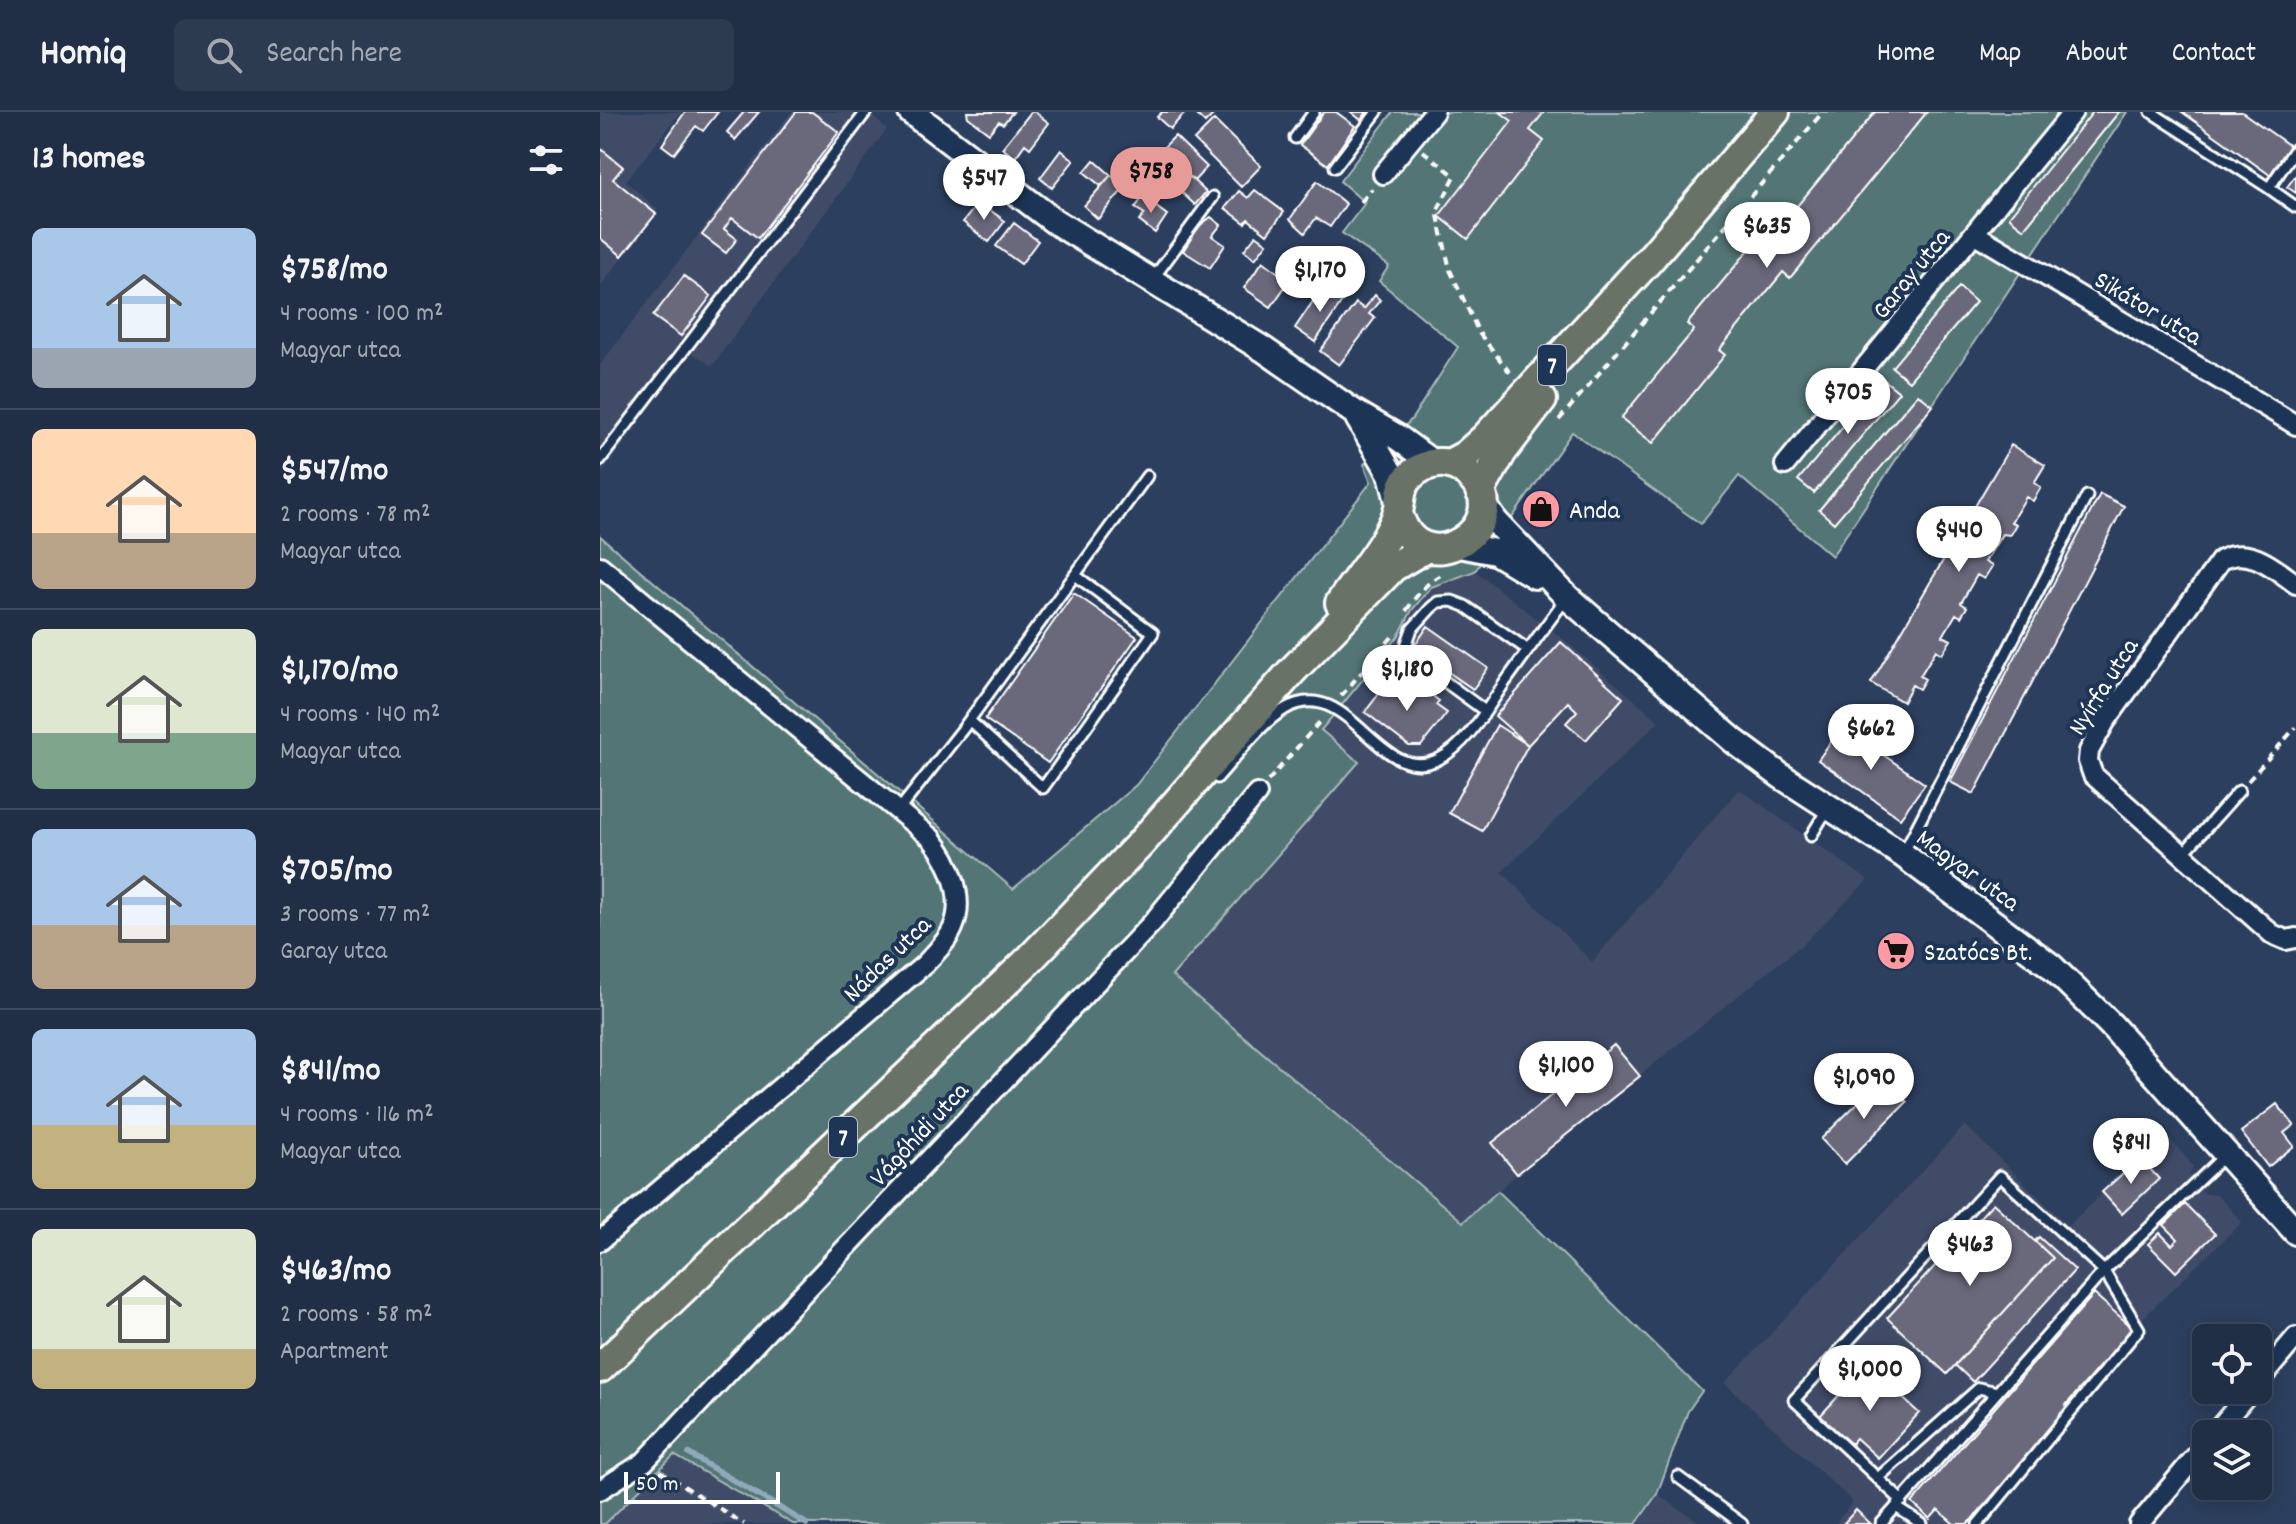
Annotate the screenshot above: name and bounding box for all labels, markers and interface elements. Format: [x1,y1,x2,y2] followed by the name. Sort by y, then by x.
[174,19,734,91] search box
[40,28,126,83] text: Homiq
[202,33,246,77] icon: search
[266,34,402,77] text: Search here
[1877,35,1935,75] text: Home
[1979,35,2021,75] text: Map
[2065,35,2128,75] text: About
[2172,35,2256,75] text: Contact
[32,136,146,185] text: 13 homes
[524,138,568,182] icon: filters
[1104,147,1198,215] pin: $758
[937,154,1031,222] pin: $547
[1128,154,1174,191] text: $758
[961,161,1007,198] text: $547
[1720,202,1814,270] pin: $635
[1742,209,1792,246] text: $635
[1865,221,1961,328] street label: Garay utca
[1255,246,1385,314] pin: $1,170
[280,247,388,296] text: $758/mo
[1293,253,1347,290] text: $1,170
[96,260,192,356] icon: home
[2086,263,2209,357] street label: Sikátor utca
[280,296,444,333] text: 4 rooms · 100 m²
[280,333,401,370] text: Magyar utca
[1538,345,1566,385] road number: 7
[1801,368,1895,436] pin: $705
[1823,375,1873,412] text: $705
[280,448,388,497] text: $547/mo
[96,461,192,557] icon: home
[1520,488,1562,530] shop icon: Anda
[1569,494,1620,531] place label: Anda
[280,497,430,534] text: 2 rooms · 78 m²
[1912,506,2006,574] pin: $440
[1935,513,1983,550] text: $440
[280,534,401,571] text: Magyar utca
[2061,631,2150,744] street label: Nyírfa utca
[1342,645,1472,713] pin: $1,180
[280,648,398,697] text: $1,170/mo
[1380,652,1434,689] text: $1,180
[96,661,192,757] icon: home
[280,697,440,734] text: 4 rooms · 140 m²
[1824,704,1918,772] pin: $662
[1846,711,1896,748] text: $662
[280,734,401,771] text: Magyar utca
[1907,821,2027,923] street label: Magyar utca
[280,848,393,897] text: $705/mo
[96,861,192,957] icon: home
[280,897,430,934] text: 3 rooms · 77 m²
[836,908,942,1012] street label: Nádas utca
[1875,930,1917,972] supermarket icon: Szatócs Bt.
[280,934,387,971] text: Garay utca
[1924,936,2032,973] place label: Szatócs Bt.
[1501,1041,1631,1109] pin: $1,100
[280,1048,381,1097] text: $841/mo
[1537,1048,1595,1085] text: $1,100
[1799,1053,1929,1121] pin: $1,090
[1832,1060,1896,1097] text: $1,090
[96,1061,192,1157] icon: home
[862,1074,979,1196] street label: Vágóhídi utca
[280,1097,434,1134] text: 4 rooms · 116 m²
[829,1117,857,1157] road number: 7
[2084,1118,2178,1186] pin: $841
[2111,1125,2151,1162] text: $841
[280,1134,401,1171] text: Magyar utca
[1923,1220,2017,1288] pin: $463
[1946,1227,1994,1264] text: $463
[280,1248,391,1297] text: $463/mo
[96,1261,192,1357] icon: home
[280,1297,433,1334] text: 2 rooms · 58 m²
[2192,1324,2272,1500] map controls
[2192,1324,2272,1404] button: locate
[280,1334,389,1371] text: Apartment
[1805,1345,1935,1413] pin: $1,000
[1837,1352,1903,1389] text: $1,000
[2192,1420,2272,1500] button: layers
[624,1468,780,1504] scale bar
[636,1470,678,1501] text: 50 m

